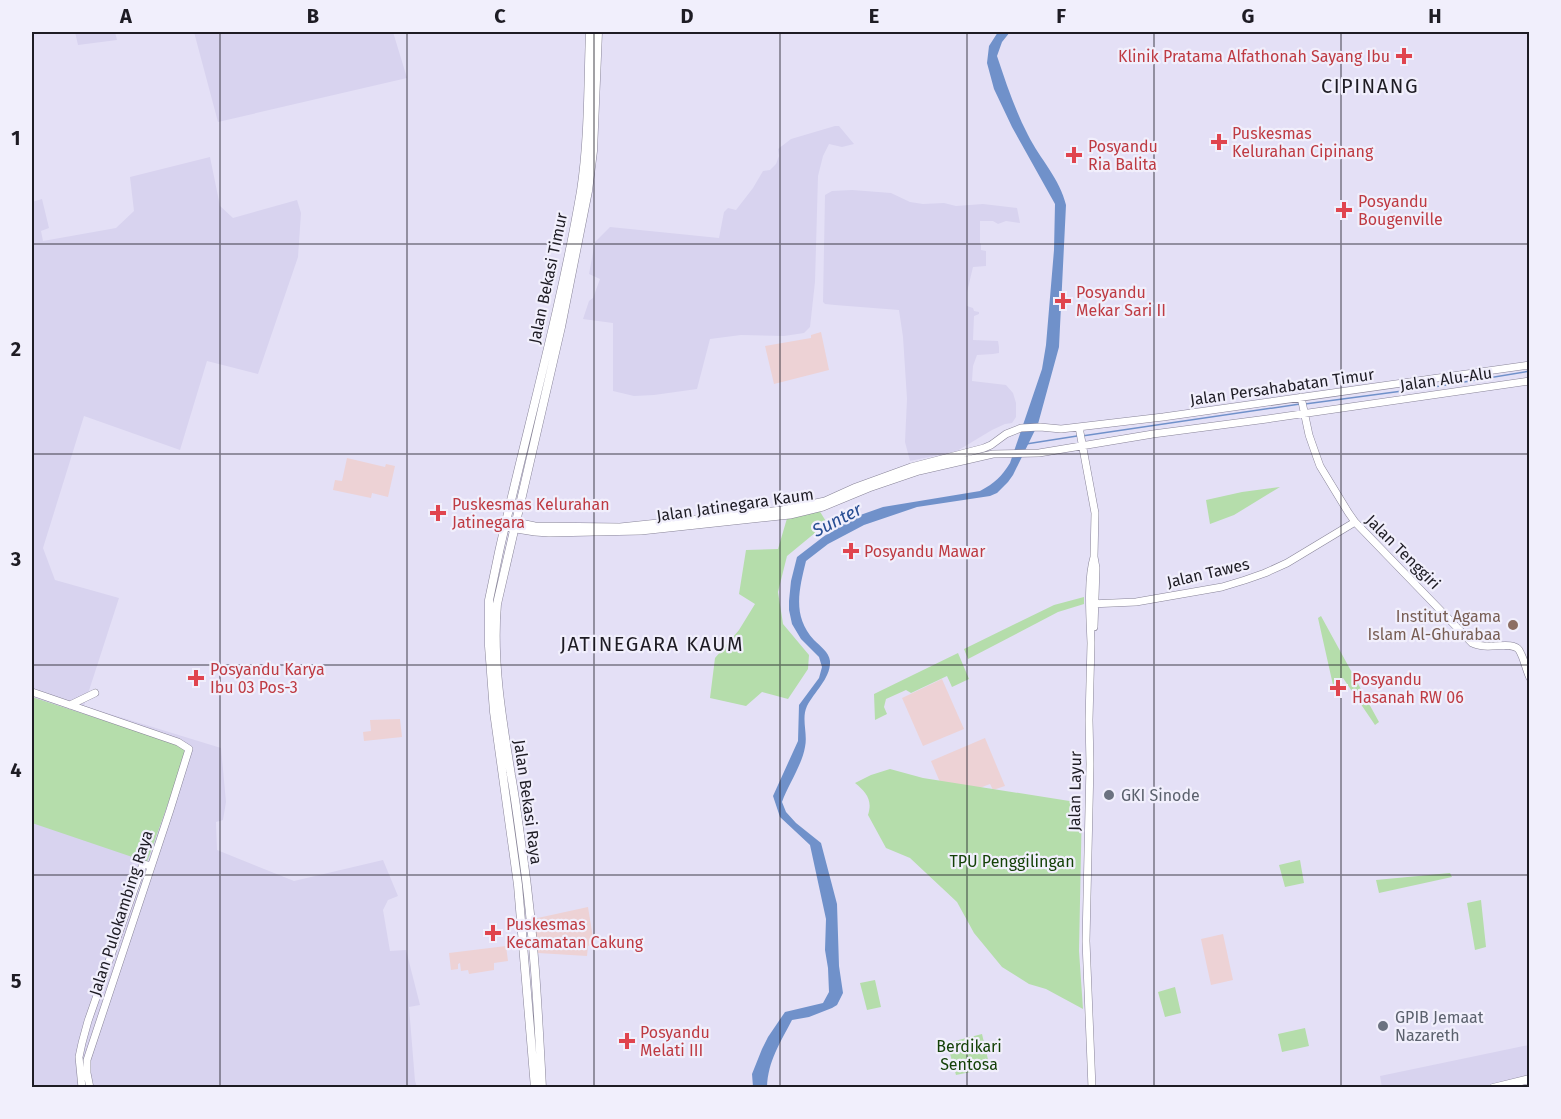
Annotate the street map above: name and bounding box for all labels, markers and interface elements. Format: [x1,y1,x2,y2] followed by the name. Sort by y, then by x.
[119,4,133,28] text: A
[307,4,319,28] text: B
[494,4,506,28] text: C
[680,4,694,28] text: D
[869,4,879,28] text: E
[1056,4,1066,28] text: F
[1242,4,1254,28] text: G
[1428,4,1442,28] text: H
[1118,47,1390,66] place label: Klinik Pratama Alfathonah Sayang Ibu
[1395,47,1413,65] marker: Klinik Pratama Alfathonah Sayang Ibu
[1321,74,1419,98] district label: CIPINANG
[1232,124,1374,161] place label: Puskesmas Kelurahan Cipinang
[11,126,21,150] text: 1
[1210,133,1228,151] marker: Puskesmas Kelurahan Cipinang
[1088,137,1158,174] place label: Posyandu Ria Balita
[1065,146,1083,164] marker: Posyandu Ria Balita
[1358,192,1443,229] place label: Posyandu Bougenville
[1335,201,1353,219] marker: Posyandu Bougenville
[525,210,571,345] street label: Jalan Bekasi Timur
[1076,283,1166,320] place label: Posyandu Mekar Sari II
[1054,292,1072,310] marker: Posyandu Mekar Sari II
[11,337,21,361] text: 2
[1399,363,1493,395] street label: Jalan Alu-Alu
[1189,365,1376,409] street label: Jalan Persahabatan Timur
[655,485,815,525] street label: Jalan Jatinegara Kaum
[452,495,610,532] place label: Puskesmas Kelurahan Jatinegara
[808,498,866,542] water label: Sunter
[429,504,447,522] marker: Puskesmas Kelurahan Jatinegara
[1362,511,1444,593] street label: Jalan Tenggiri
[842,542,860,560] marker: Posyandu Mawar
[864,542,986,561] place label: Posyandu Mawar
[10,547,21,571] text: 3
[1165,554,1251,592] street label: Jalan Tawes
[1368,607,1501,644] place label: Institut Agama Islam Al-Ghurabaa
[1506,618,1520,632] marker: Institut Agama Islam Al-Ghurabaa
[560,632,744,656] district label: JATINEGARA KAUM
[210,660,325,697] place label: Posyandu Karya Ibu 03 Pos-3
[187,669,205,687] marker: Posyandu Karya Ibu 03 Pos-3
[1352,670,1464,707] place label: Posyandu Hasanah RW 06
[1329,679,1347,697] marker: Posyandu Hasanah RW 06
[510,738,546,866] street label: Jalan Bekasi Raya
[1065,750,1085,831] street label: Jalan Layur
[10,758,22,782] text: 4
[1121,786,1200,805] place label: GKI Sinode
[1102,788,1116,802] marker: GKI Sinode
[85,828,157,998] street label: Jalan Pulokambing Raya
[949,852,1075,871] park label: TPU Penggilingan
[506,915,644,952] place label: Puskesmas Kecamatan Cakung
[484,924,502,942] marker: Puskesmas Kecamatan Cakung
[11,969,22,993] text: 5
[1395,1008,1484,1045] place label: GPIB Jemaat Nazareth
[1376,1019,1390,1033] marker: GPIB Jemaat Nazareth
[640,1023,710,1060] place label: Posyandu Melati III
[618,1032,636,1050] marker: Posyandu Melati III
[936,1037,1002,1074] park label: Berdikari Sentosa

